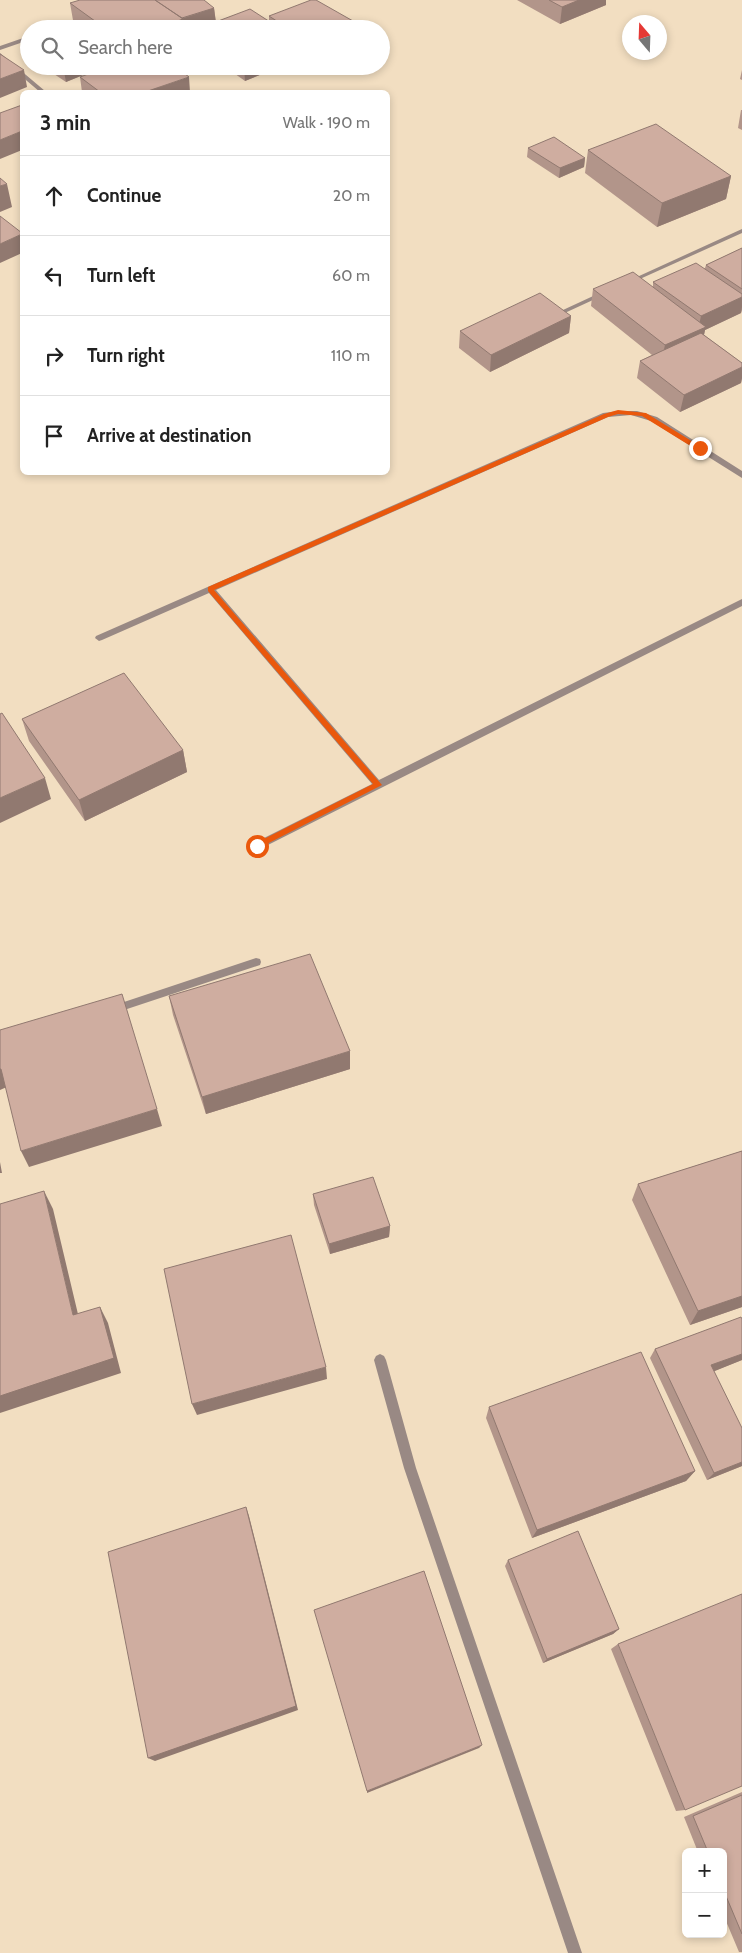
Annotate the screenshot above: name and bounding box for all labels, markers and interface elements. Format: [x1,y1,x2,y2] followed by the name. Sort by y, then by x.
[622,15,667,60] north arrow
[20,20,390,75] search box
[38,34,66,62] icon: search
[78,36,172,59] text: Search here
[40,110,91,135] text: 3 min
[283,113,370,132] text: Walk · 190 m
[40,182,68,210] icon: ahead
[87,184,161,207] text: Continue
[333,186,370,205] text: 20 m
[40,262,68,290] icon: left
[87,264,155,287] text: Turn left
[332,266,370,285] text: 60 m
[40,342,68,370] icon: right
[87,344,165,367] text: Turn right
[331,346,370,365] text: 110 m
[40,422,68,450] icon: arrive
[87,424,251,447] text: Arrive at destination
[689,437,712,460] route end
[246,835,269,858] route start
[682,1848,727,1938] map controls
[682,1848,727,1893] button: +
[682,1893,727,1938] button: −

